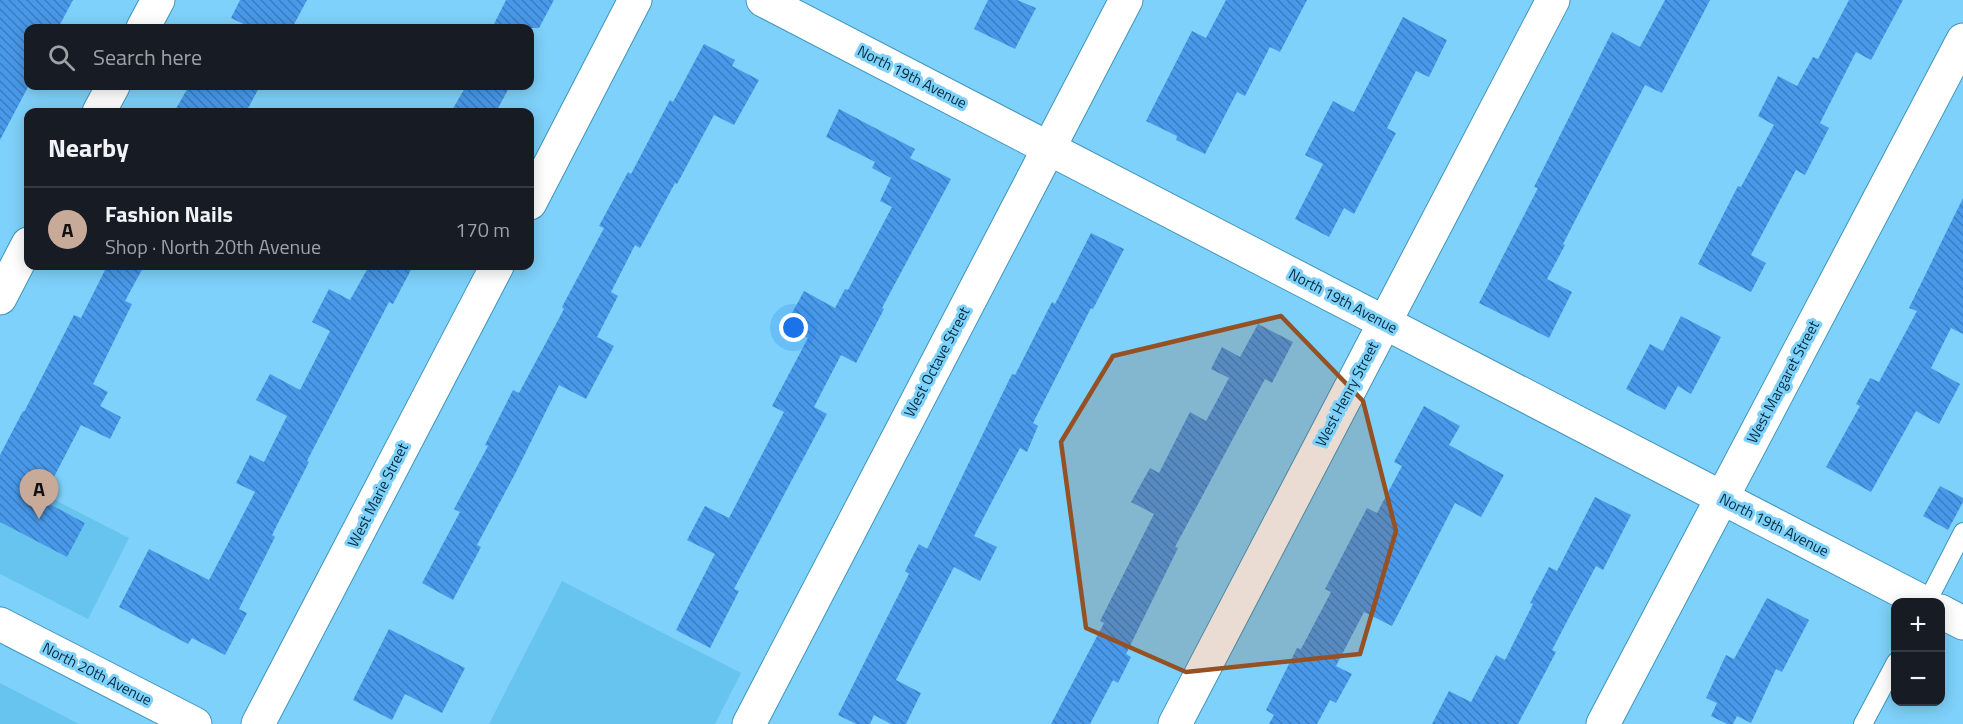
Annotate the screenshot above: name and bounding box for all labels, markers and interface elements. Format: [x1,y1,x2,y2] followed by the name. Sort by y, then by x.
[24,24,534,90] search box
[853,39,971,114] street label: North 19th Avenue
[93,40,202,74] text: Search here
[45,41,78,74] icon: search
[48,128,129,167] text: Nearby
[105,197,233,231] text: Fashion Nails
[61,214,74,245] text: A
[455,214,510,245] text: 170 m
[105,231,321,262] text: Shop · North 20th Avenue
[1285,262,1402,339] street label: North 19th Avenue
[898,302,976,421] street label: West Octave Street
[779,313,808,342] your location
[1740,316,1825,447] street label: West Margaret Street
[1309,336,1384,450] street label: West Henry Street
[341,438,414,551] street label: West Marie Street
[20,470,58,519] pin: A
[1715,487,1833,562] street label: North 19th Avenue
[1891,598,1945,706] map controls
[1891,598,1945,652] button: +
[38,636,156,711] street label: North 20th Avenue
[1891,652,1945,706] button: −

